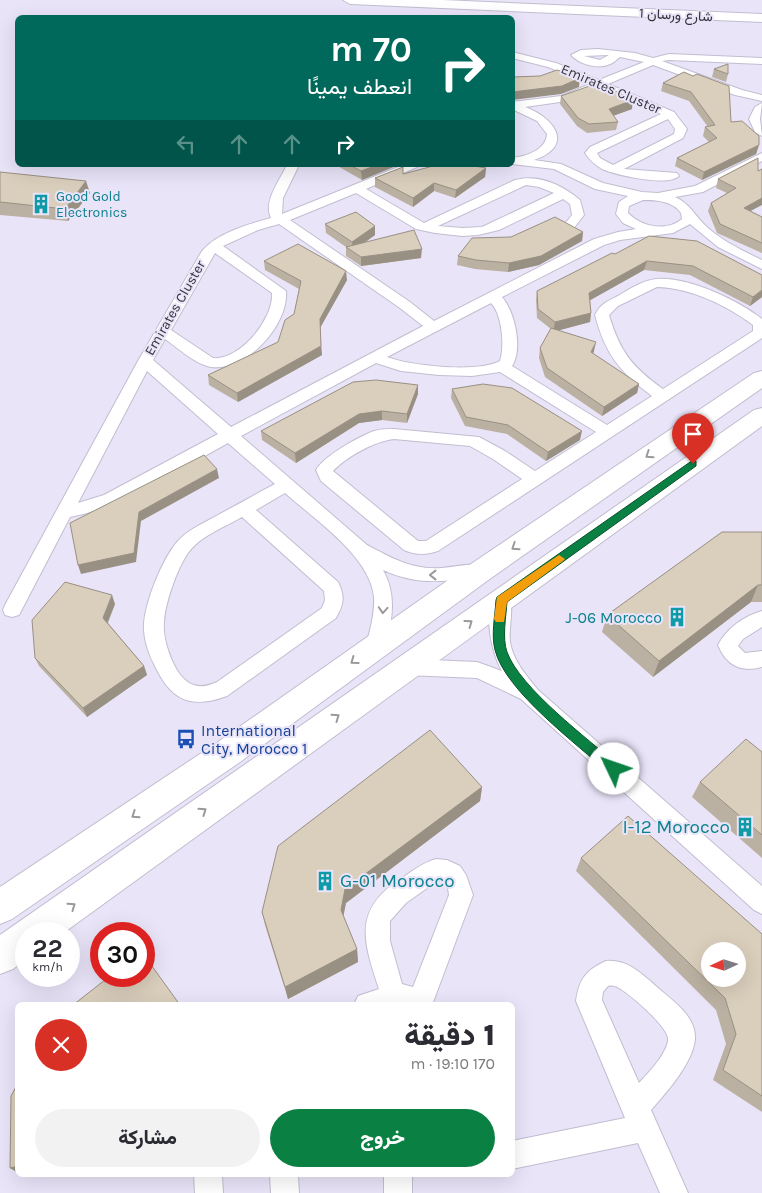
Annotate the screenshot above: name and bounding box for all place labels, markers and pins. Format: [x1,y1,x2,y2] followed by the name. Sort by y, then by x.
[56,188,127,221] place label: Good Gold Electronics
[30,193,52,215] building icon: Good Gold Electronics
[672,413,714,464] pin
[666,606,688,628] building icon: J-06 Morocco
[565,608,662,627] place label: J-06 Morocco
[201,721,307,758] place label: International City, Morocco 1
[175,728,197,750] bus stop icon: International City, Morocco 1
[623,816,730,838] place label: I-12 Morocco
[734,816,756,838] building icon: I-12 Morocco
[314,870,336,892] building icon: G-01 Morocco
[340,870,455,892] place label: G-01 Morocco

